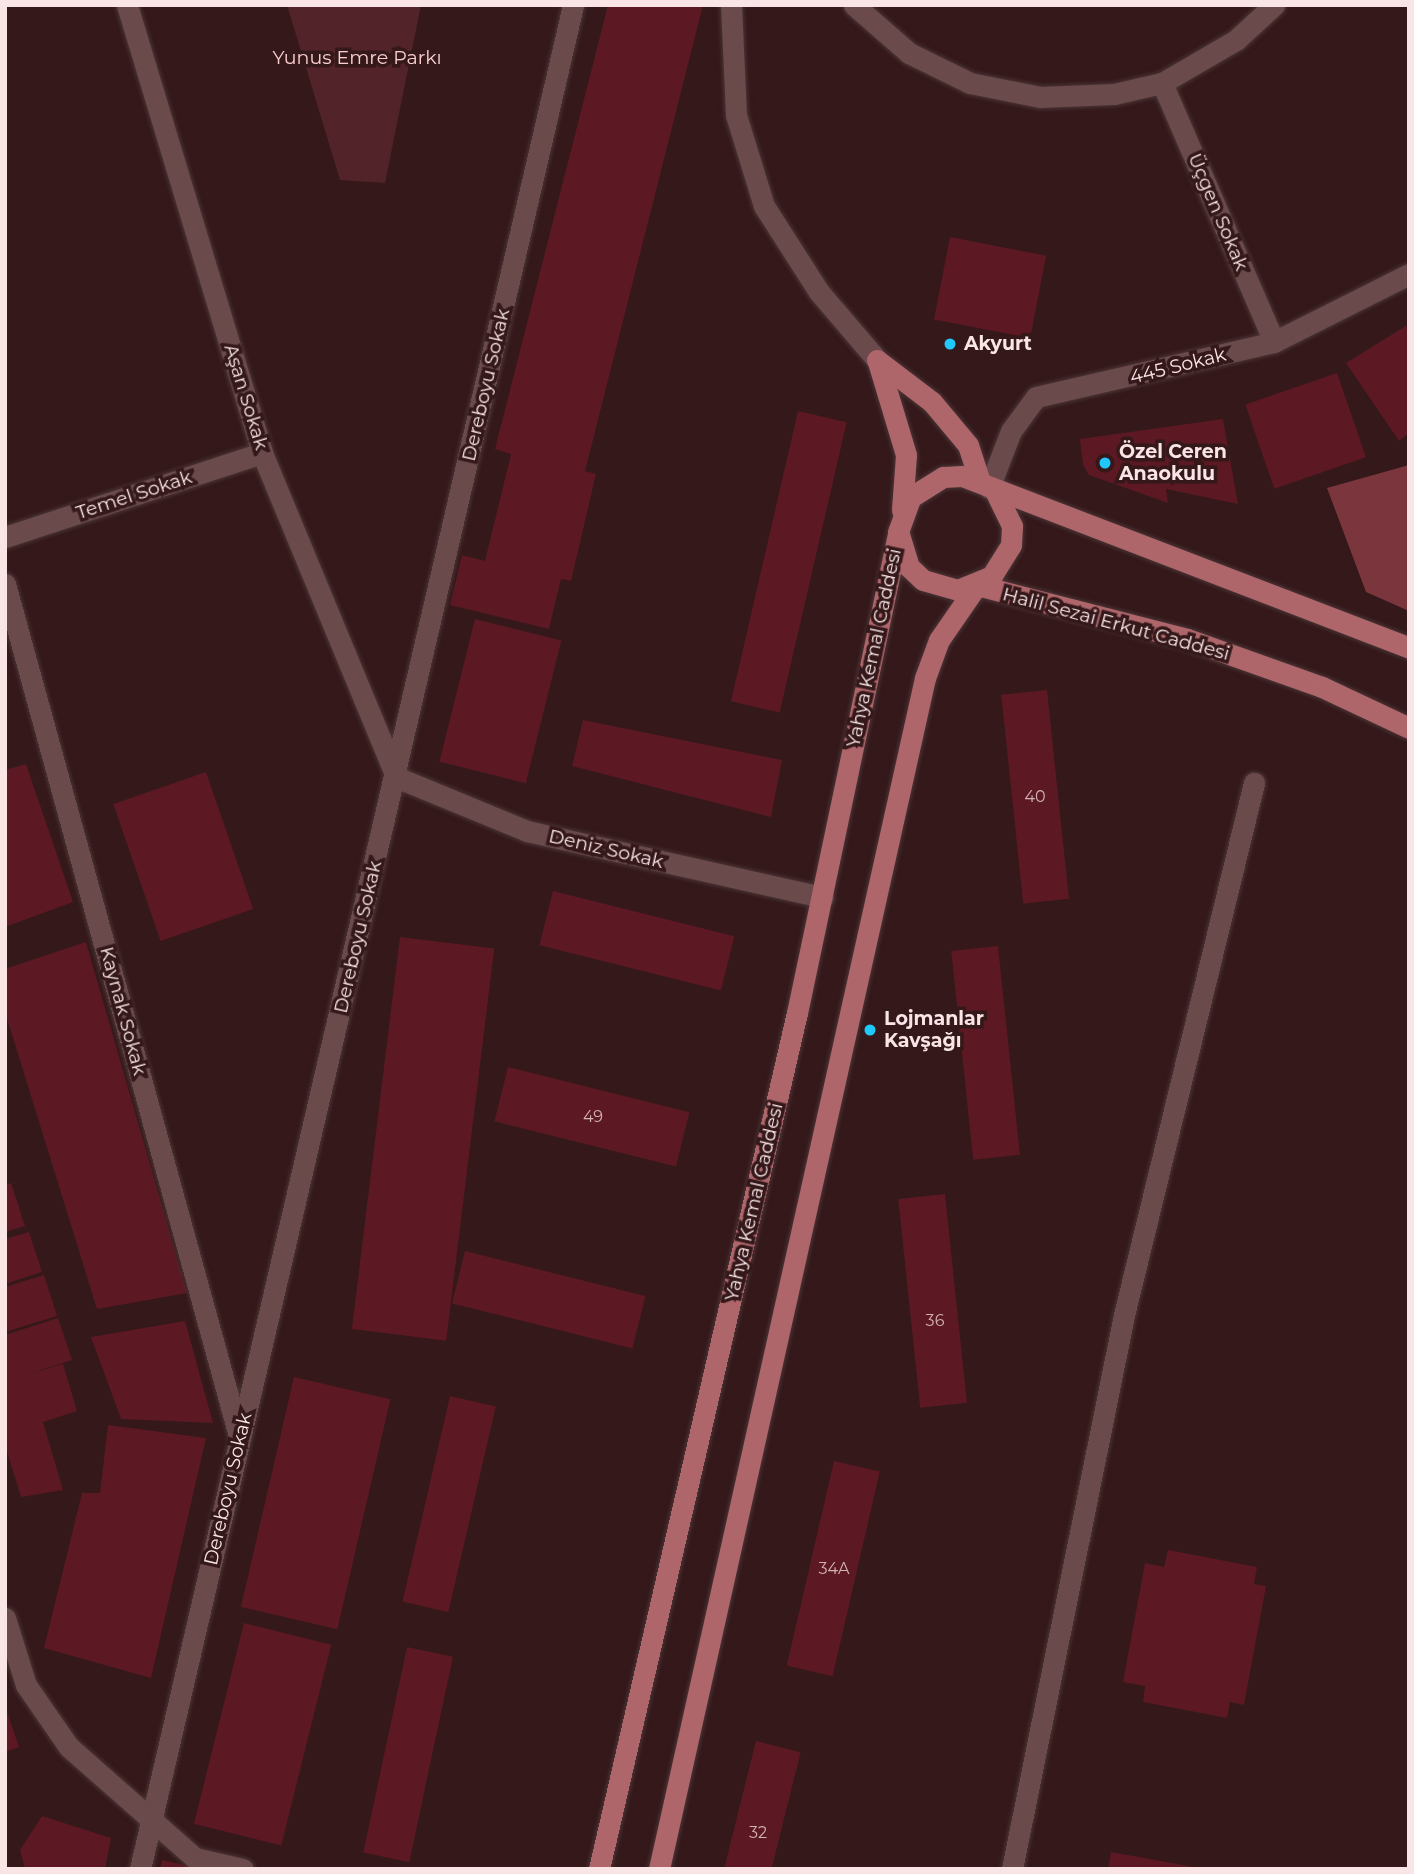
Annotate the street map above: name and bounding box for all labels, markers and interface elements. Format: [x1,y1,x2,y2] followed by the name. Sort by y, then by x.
[272,47,442,69] park label: Yunus Emre Parkı
[1183,150,1253,274] street label: Üçgen Sokak
[457,306,515,464] street label: Dereboyu Sokak
[964,333,1032,355] place label: Akyurt
[942,336,958,352] marker: Akyurt
[219,341,273,453] street label: Aşan Sokak
[1128,343,1228,389] street label: 445 Sokak
[1119,441,1227,485] place label: Özel Ceren Anaokulu
[1097,455,1113,471] marker: Özel Ceren Anaokulu
[73,466,195,524] street label: Temel Sokak
[842,546,906,750] street label: Yahya Kemal Caddesi
[1000,583,1232,665] street label: Halil Sezai Erkut Caddesi
[1024,787,1046,807] house number: 40
[546,825,666,873] street label: Deniz Sokak
[329,858,387,1016] street label: Dereboyu Sokak
[95,944,151,1078] street label: Kaynak Sokak
[884,1008,984,1052] place label: Lojmanlar Kavşağı
[862,1022,878,1038] marker: Lojmanlar Kavşağı
[720,1101,788,1303] street label: Yahya Kemal Caddesi
[583,1107,603,1127] house number: 49
[926,1311,944,1331] house number: 36
[199,1410,257,1568] street label: Dereboyu Sokak
[818,1559,850,1579] house number: 34A
[749,1823,767,1843] house number: 32

